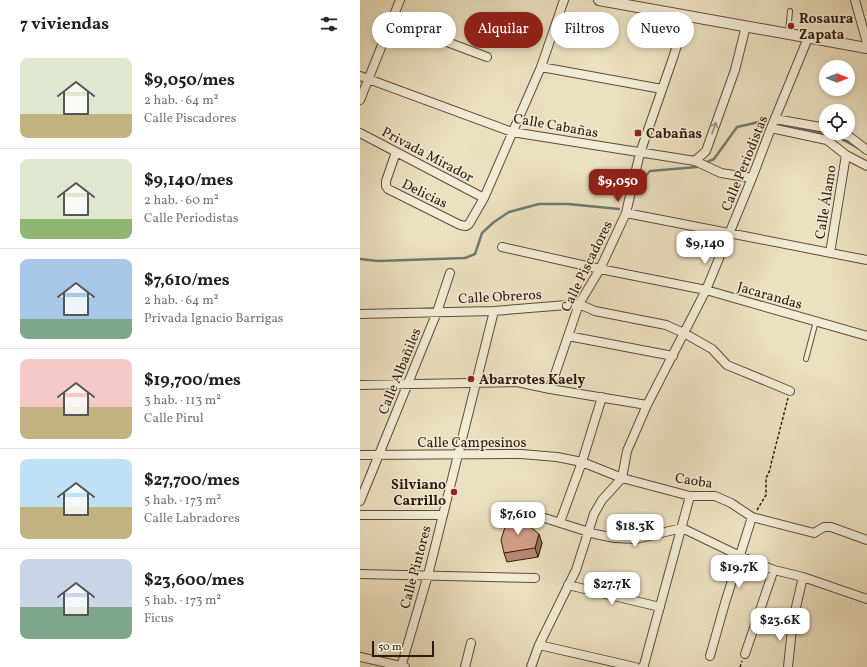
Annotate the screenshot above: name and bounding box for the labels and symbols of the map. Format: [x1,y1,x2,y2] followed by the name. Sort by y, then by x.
[799,10,854,45] place label: Rosaura Zapata
[786,21,796,31] marker: Rosaura Zapata
[819,60,855,96] north arrow
[512,110,600,143] street label: Calle Cabañas
[717,113,773,214] street label: Calle Periodistas
[378,123,477,188] street label: Privada Mirador
[710,123,718,135] one-way arrow
[646,125,702,144] place label: Cabañas
[633,128,643,138] marker: Cabañas
[811,164,842,241] street label: Calle Álamo
[585,169,651,203] pin: $9,050
[398,175,450,214] street label: Delicias
[557,218,618,315] street label: Calle Piscadores
[672,231,738,265] pin: $9,140
[735,278,804,315] street label: Jacarandas
[458,286,542,309] street label: Calle Obreros
[374,325,426,418] street label: Calle Albañiles
[479,371,586,390] place label: Abarrotes Kaely
[466,374,476,384] marker: Abarrotes Kaely
[417,434,527,453] street label: Calle Campesinos
[673,469,714,494] street label: Caoba
[391,476,446,511] place label: Silviano Carrillo
[449,487,459,497] marker: Silviano Carrillo
[485,502,551,536] pin: $7,610
[602,514,668,548] pin: $18.3K
[396,524,437,611] street label: Calle Pintores
[706,555,772,589] pin: $19.7K
[579,572,645,606] pin: $27.7K
[747,608,813,642] pin: $23.6K
[372,639,434,658] scale bar

